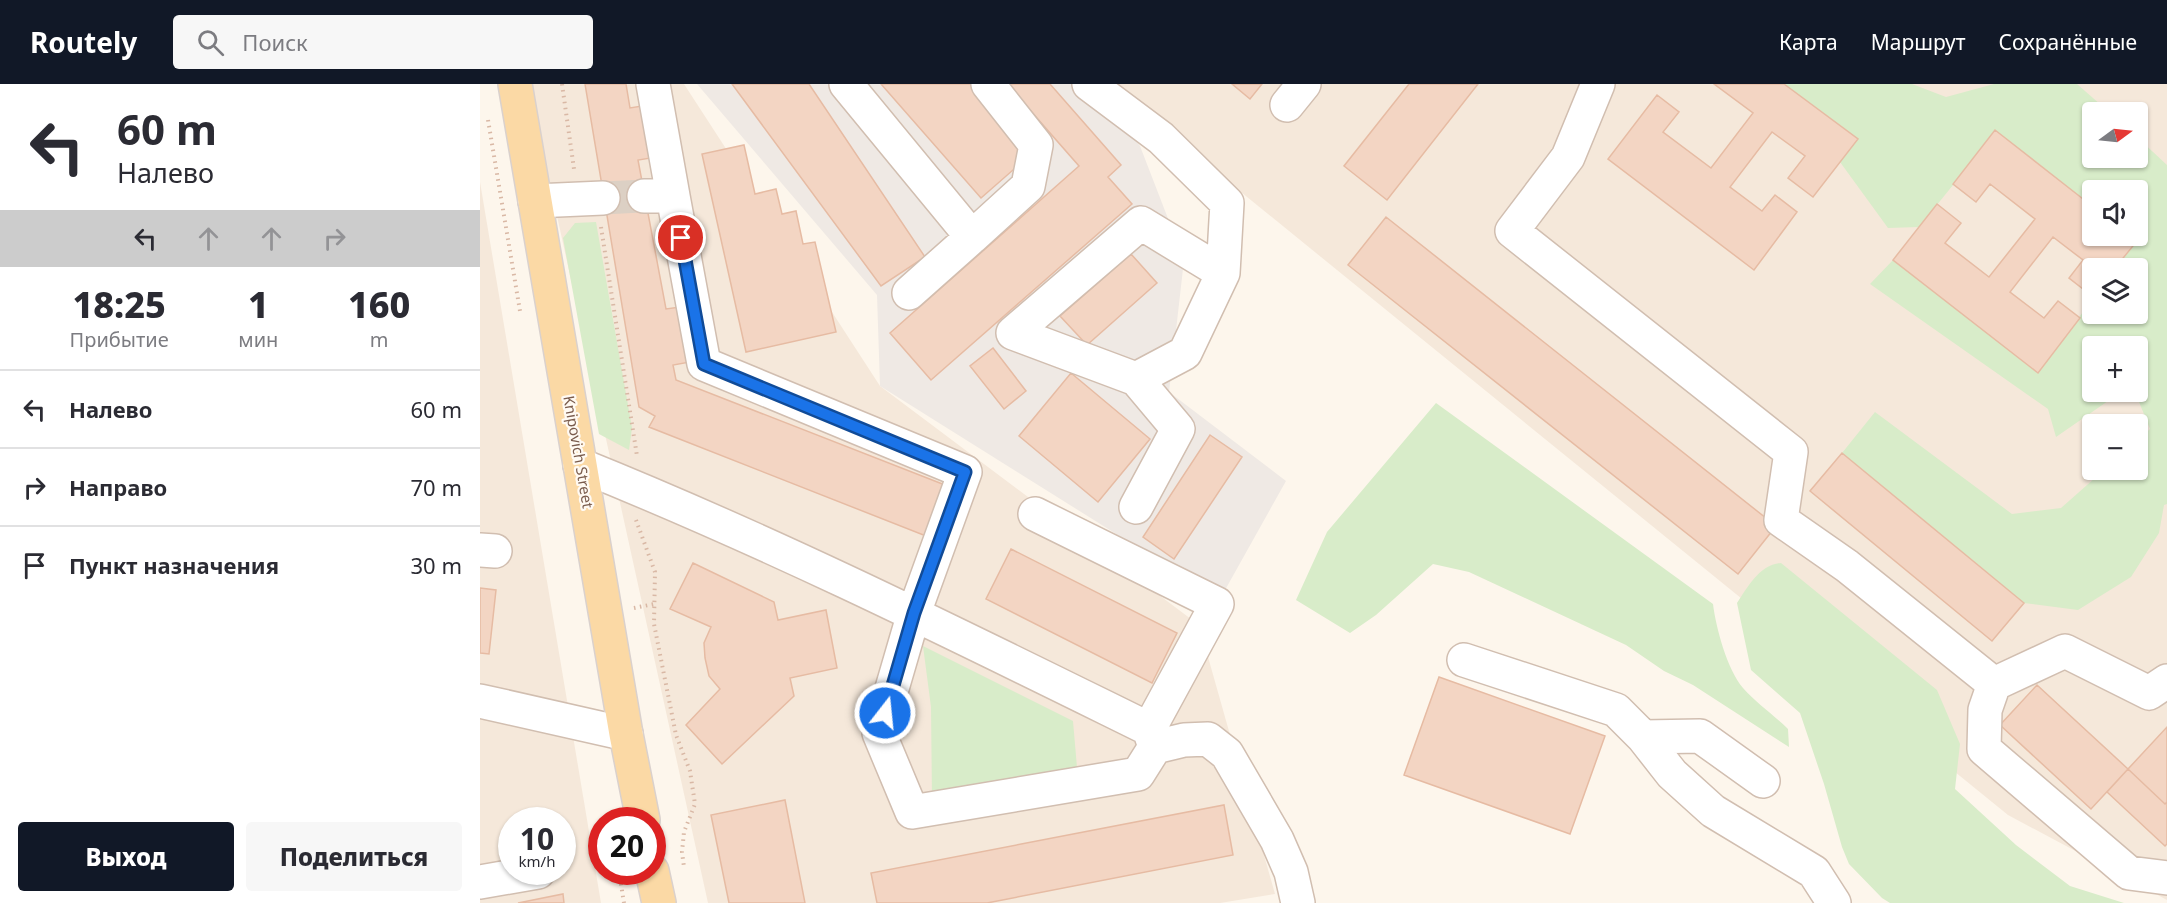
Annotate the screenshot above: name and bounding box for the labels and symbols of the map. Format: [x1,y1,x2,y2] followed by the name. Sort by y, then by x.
[2082,102,2148,168] north arrow
[655,212,706,263] pin
[559,394,599,510] street label: Knipovich Street
[853,681,917,745] position arrow
[588,807,666,885] speed limit sign: 20

